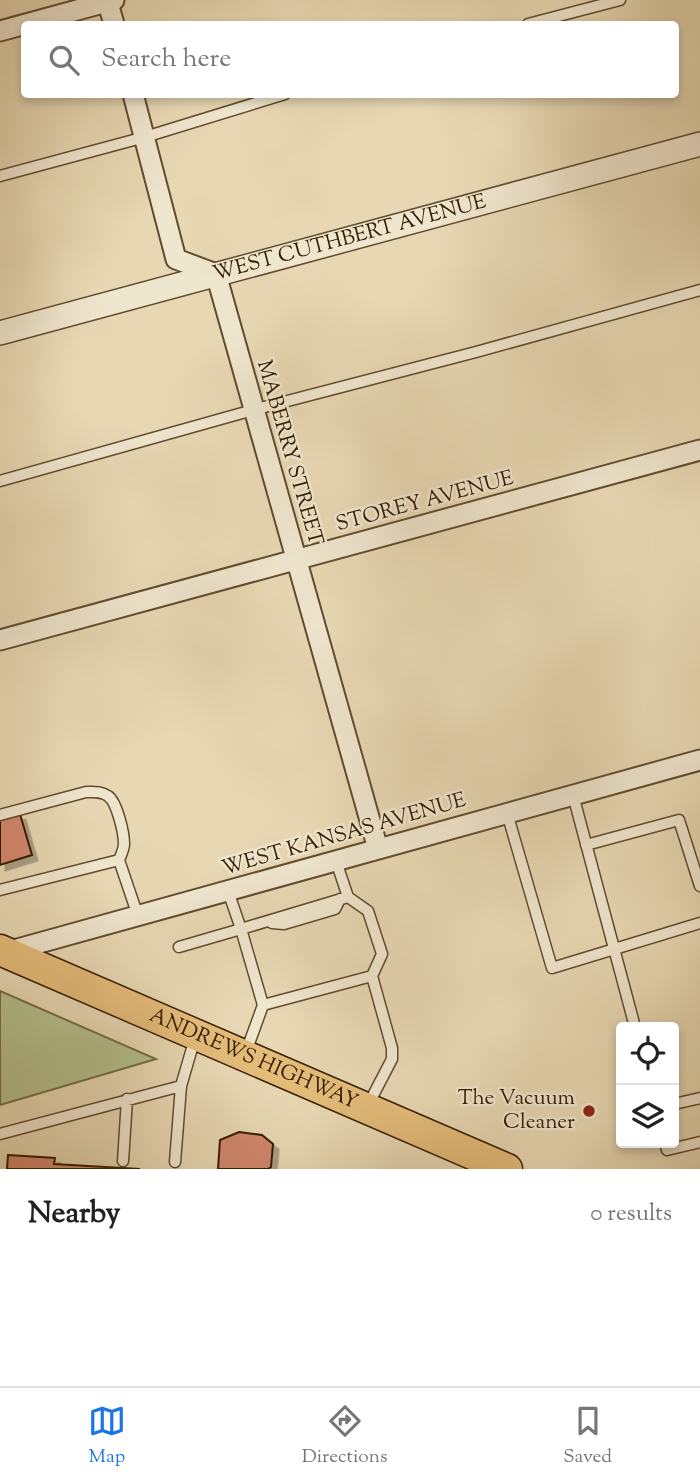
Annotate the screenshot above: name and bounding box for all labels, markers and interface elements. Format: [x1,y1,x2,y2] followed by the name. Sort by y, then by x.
[21,21,679,98] search box
[45,41,83,79] icon: search
[101,41,231,78] text: Search here
[209,187,490,290] street label: WEST CUTHBERT AVENUE
[248,357,330,549] street label: MABERRY STREET
[333,464,517,540] street label: STOREY AVENUE
[218,786,470,884] street label: WEST KANSAS AVENUE
[144,1001,363,1118] street label: ANDREWS HIGHWAY
[616,1022,679,1148] map controls
[616,1022,679,1085] button: locate
[458,1084,575,1138] place label: The Vacuum Cleaner
[616,1085,679,1148] button: layers
[581,1103,597,1119] marker: The Vacuum Cleaner
[28,1193,120,1236] text: Nearby
[590,1198,672,1231] text: 0 results
[88,1402,126,1471] tab: Map
[302,1402,387,1471] tab: Directions
[563,1402,612,1471] tab: Saved

